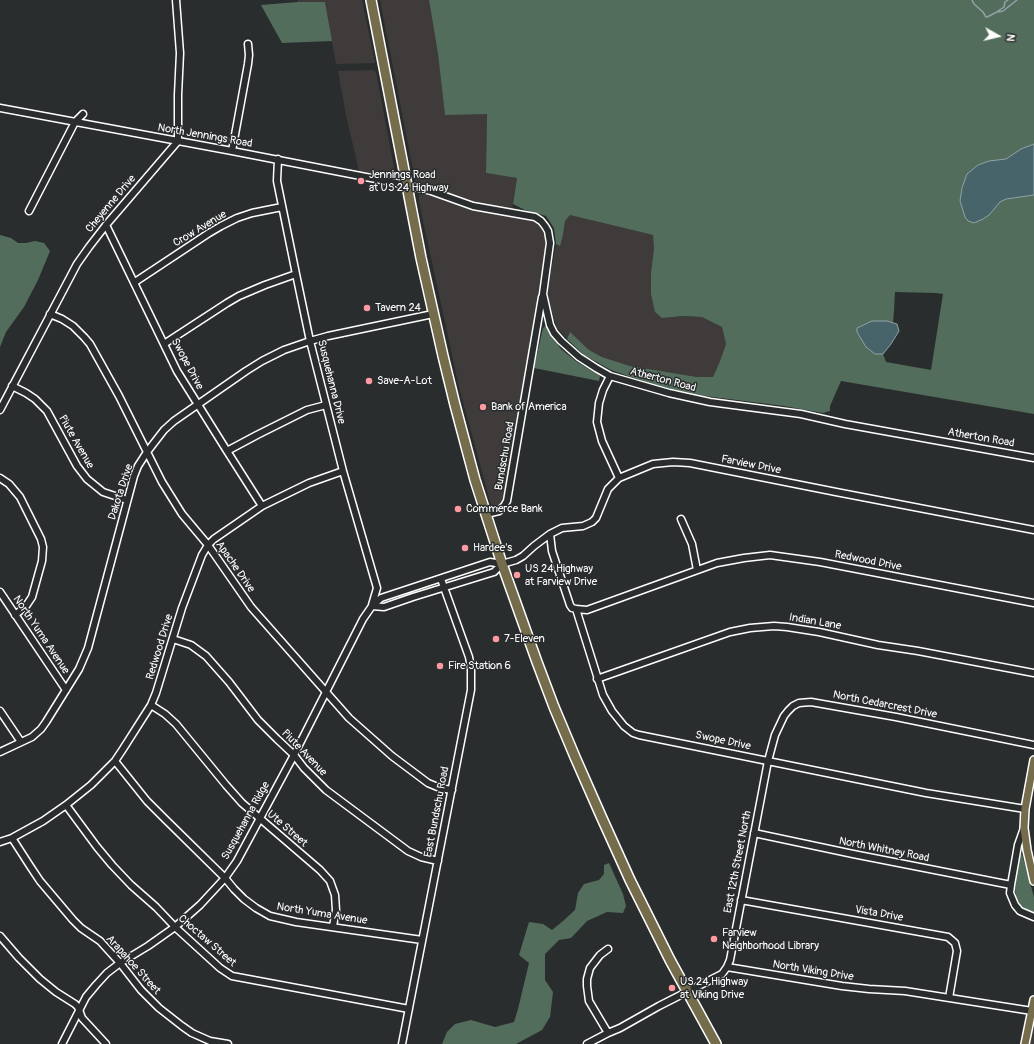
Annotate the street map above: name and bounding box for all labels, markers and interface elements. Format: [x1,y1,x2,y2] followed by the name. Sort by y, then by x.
[978,16,1018,56] north arrow
[1003,33,1017,42] text: N
[157,121,253,151] street label: North Jennings Road
[369,168,449,194] place label: Jennings Road at US 24 Highway
[83,173,139,235] street label: Cheyenne Drive
[356,176,366,186] marker: Jennings Road at US 24 Highway
[171,208,229,250] street label: Crow Avenue
[375,301,421,315] place label: Tavern 24
[362,303,372,313] marker: Tavern 24
[168,336,206,392] street label: Swope Drive
[314,339,348,425] street label: Susquehanna Drive
[629,365,697,395] street label: Atherton Road
[377,374,432,388] place label: Save-A-Lot
[364,376,374,386] marker: Save-A-Lot
[491,400,567,414] place label: Bank of America
[478,402,488,412] marker: Bank of America
[55,413,97,471] street label: Piute Avenue
[492,421,518,491] street label: Bundschu Road
[947,426,1015,450] street label: Atherton Road
[720,453,782,477] street label: Farview Drive
[106,462,136,522] street label: Dakota Drive
[466,502,542,516] place label: Commerce Bank
[453,504,463,514] marker: Commerce Bank
[213,539,257,595] street label: Apache Drive
[473,541,512,555] place label: Hardee's
[460,543,470,553] marker: Hardee's
[834,548,902,574] street label: Redwood Drive
[525,562,597,588] place label: US 24 Highway at Farview Drive
[512,570,522,580] marker: US 24 Highway at Farview Drive
[10,593,72,677] street label: North Yuma Avenue
[788,611,842,633] street label: Indian Lane
[144,613,176,681] street label: Redwood Drive
[504,632,545,646] place label: 7-Eleven
[491,634,501,644] marker: 7-Eleven
[448,659,511,673] place label: Fire Station 6
[435,661,445,671] marker: Fire Station 6
[832,688,938,722] street label: North Cedarcrest Drive
[279,727,329,779] street label: Piute Avenue
[694,729,752,753] street label: Swope Drive
[422,765,452,859] street label: East Bundschu Road
[219,780,273,862] street label: Susquehanna Ridge
[264,808,310,850] street label: Ute Street
[722,810,754,914] street label: East 12th Street North
[838,835,930,865] street label: North Whitney Road
[276,900,368,928] street label: North Yuma Avenue
[854,903,904,925] street label: Vista Drive
[175,912,239,970] street label: Choctaw Street
[722,926,819,952] place label: Farview Neighborhood Library
[103,933,163,997] street label: Arapahoe Street
[709,934,719,944] marker: Farview Neighborhood Library
[772,958,854,984] street label: North Viking Drive
[680,975,748,1001] place label: US 24 Highway at Viking Drive
[667,983,677,993] marker: US 24 Highway at Viking Drive

